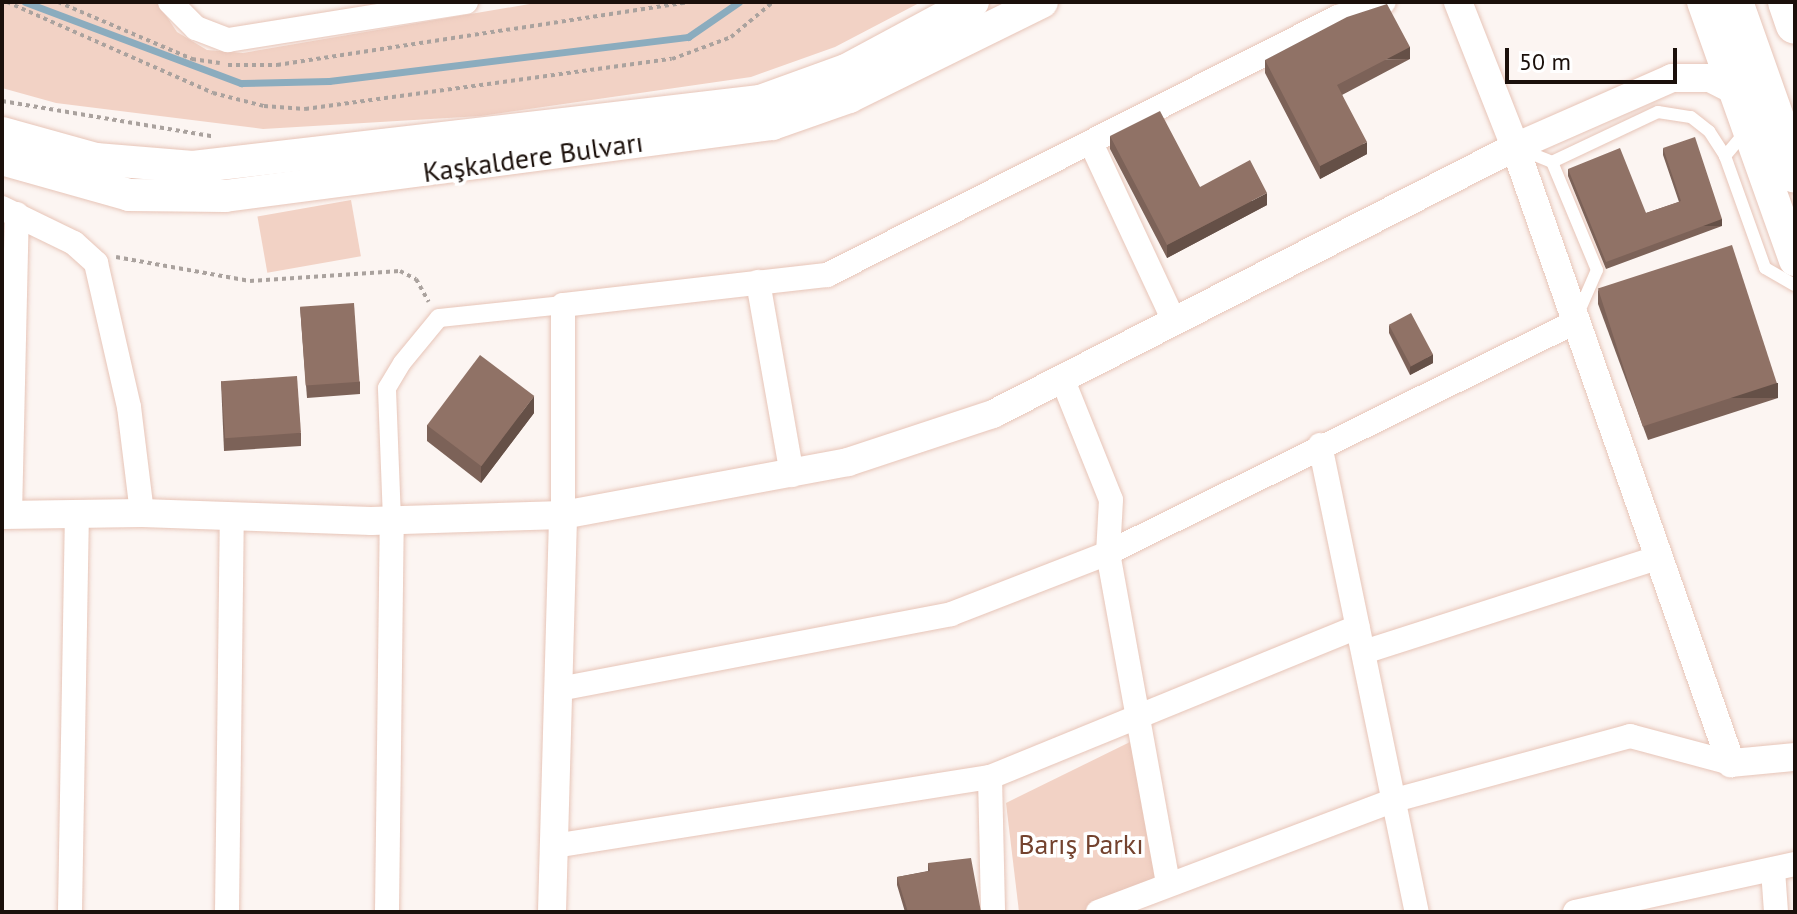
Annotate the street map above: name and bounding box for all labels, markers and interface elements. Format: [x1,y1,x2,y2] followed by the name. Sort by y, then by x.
[1509,32,1681,82] scale bar
[1519,46,1571,77] text: 50 m
[421,125,645,189] street label: Kaşkaldere Bulvarı
[1018,827,1144,861] park label: Barış Parkı

